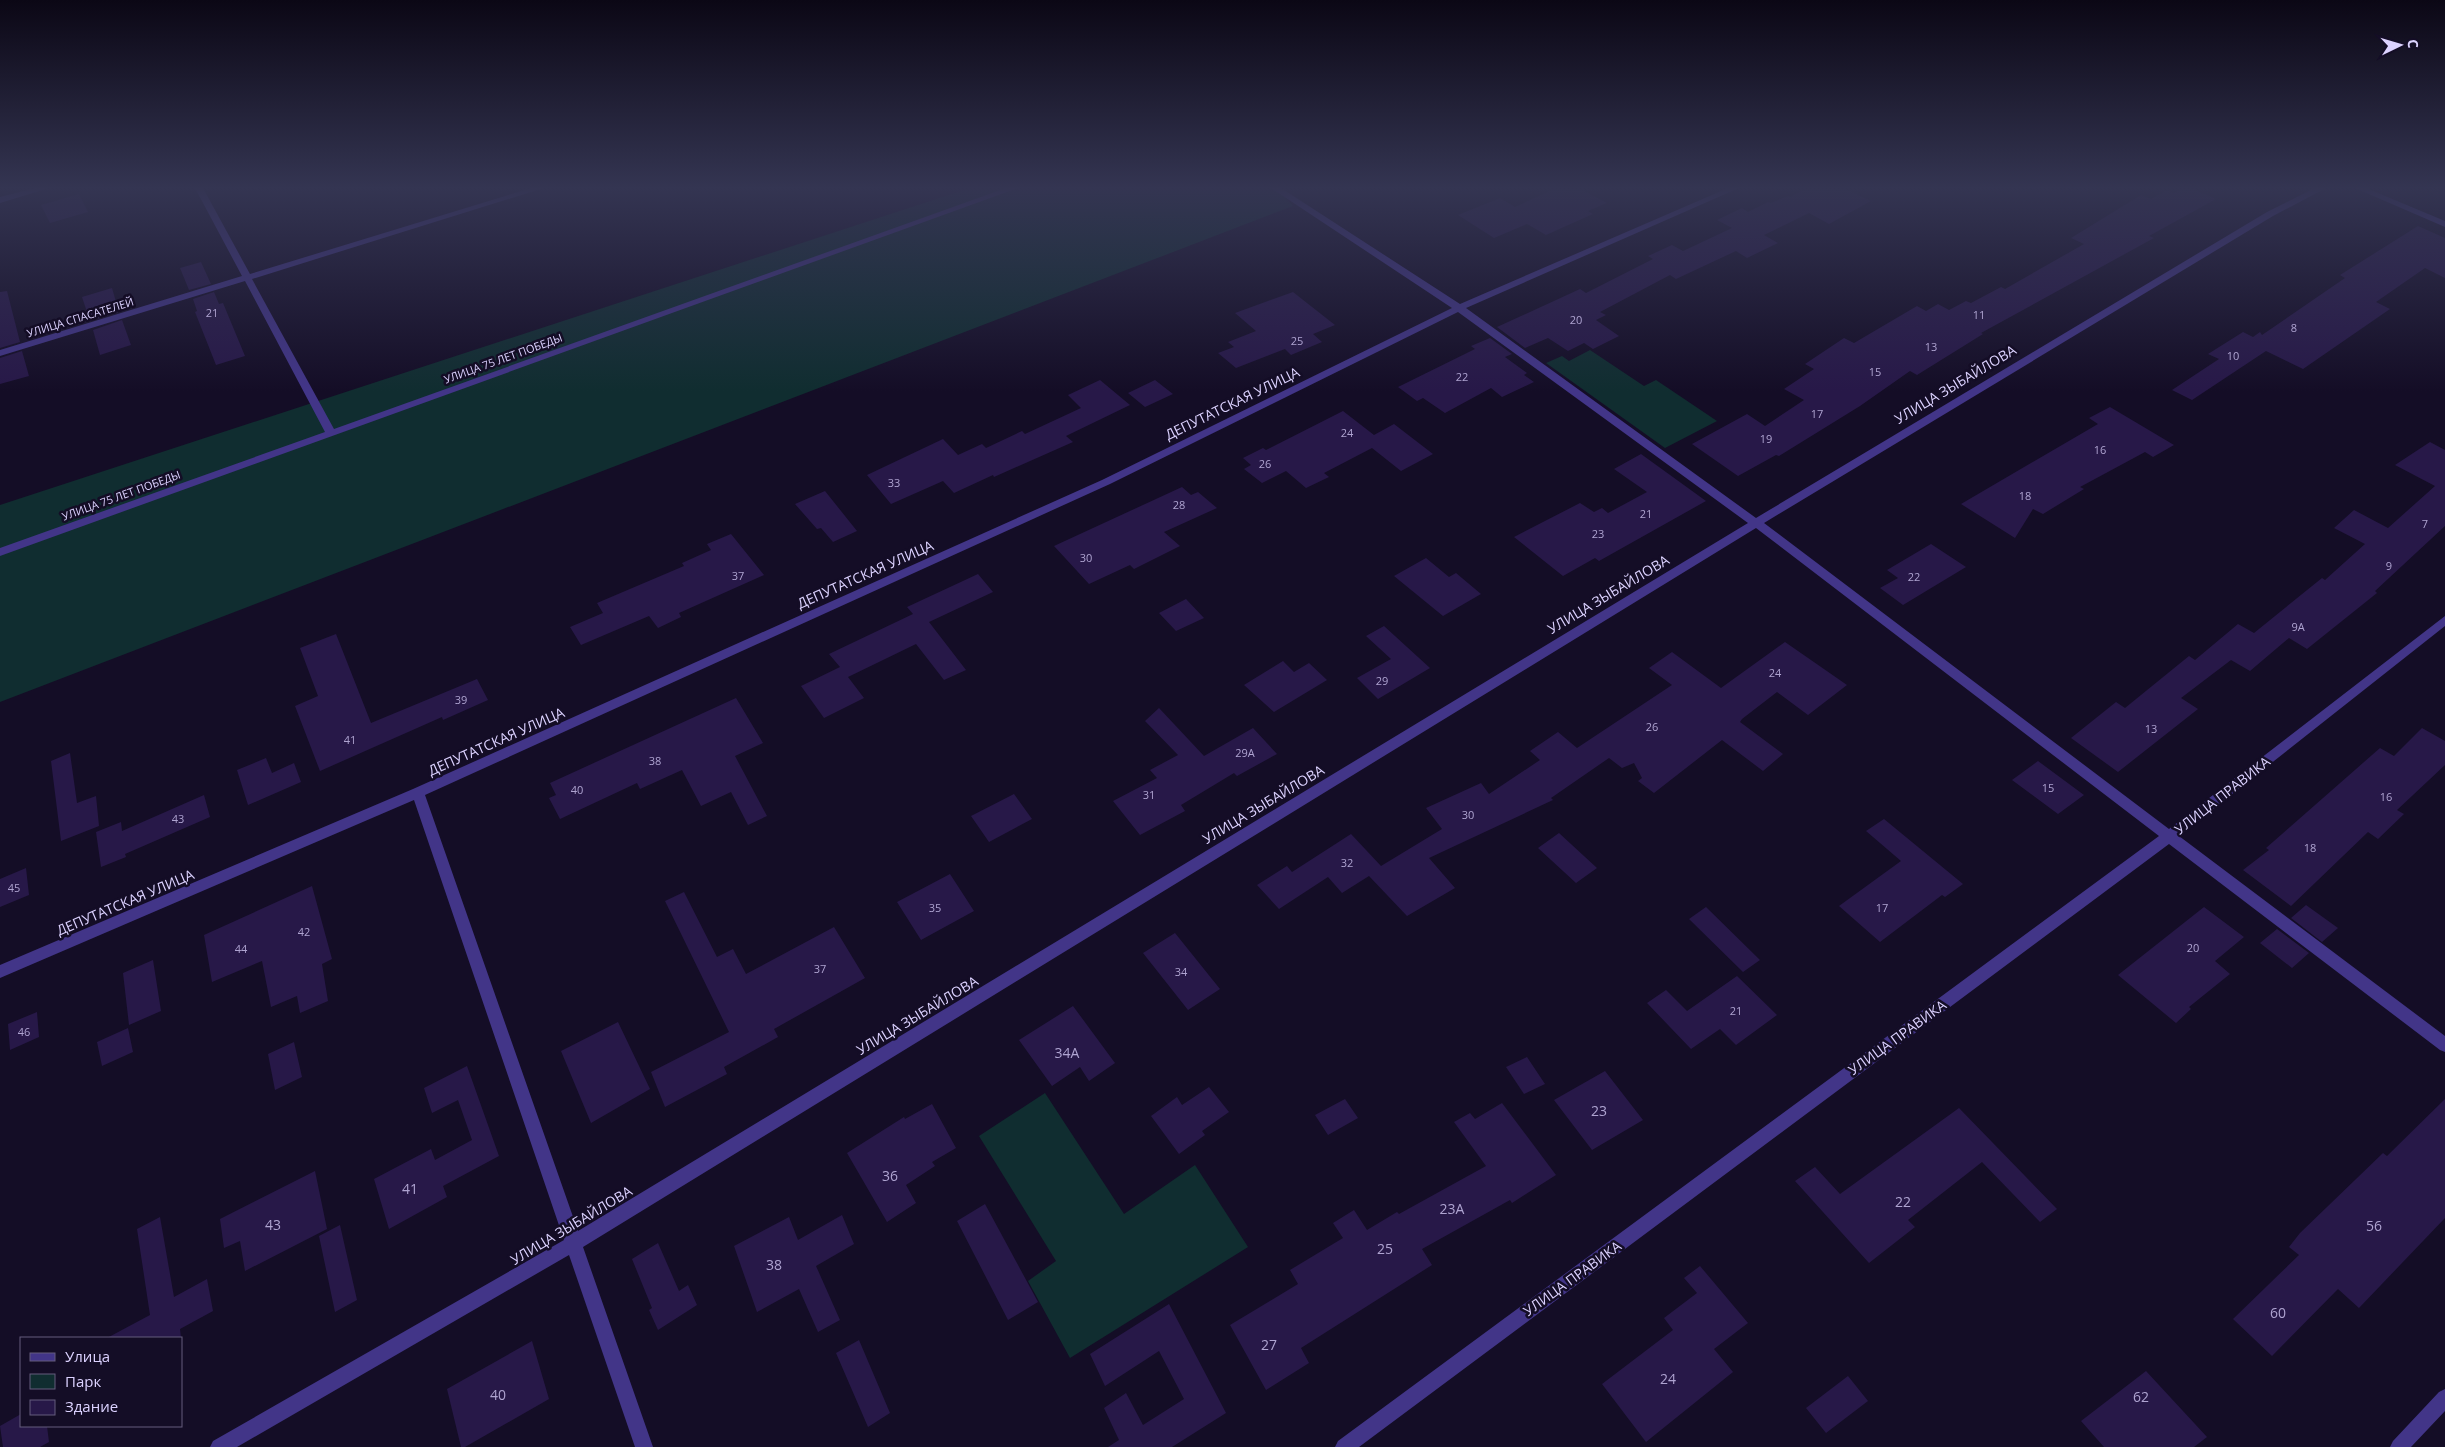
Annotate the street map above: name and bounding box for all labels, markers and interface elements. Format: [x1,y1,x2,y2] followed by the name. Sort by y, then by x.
[2375,20,2425,70] north arrow
[2404,39,2423,49] text: С
[25,294,135,340] street label: УЛИЦА СПАСАТЕЛЕЙ
[206,305,218,320] house number: 21
[1973,307,1985,322] house number: 11
[1570,312,1582,327] house number: 20
[2291,320,2297,335] house number: 8
[442,330,564,386] street label: УЛИЦА 75 ЛЕТ ПОБЕДЫ
[1291,333,1303,348] house number: 25
[1925,339,1937,354] house number: 13
[1891,340,2019,428] street label: УЛИЦА ЗЫБАЙЛОВА
[2227,348,2239,363] house number: 10
[1162,362,1303,444] street label: ДЕПУТАТСКАЯ УЛИЦА
[1869,364,1881,379] house number: 15
[1456,369,1468,384] house number: 22
[1811,406,1823,421] house number: 17
[1341,425,1354,440] house number: 24
[1760,431,1772,446] house number: 19
[2094,442,2106,457] house number: 16
[1259,456,1271,471] house number: 26
[60,467,182,523] street label: УЛИЦА 75 ЛЕТ ПОБЕДЫ
[888,475,900,490] house number: 33
[2019,488,2031,503] house number: 18
[1173,497,1185,512] house number: 28
[1640,506,1652,521] house number: 21
[2422,516,2428,531] house number: 7
[1592,526,1604,541] house number: 23
[794,535,936,613] street label: ДЕПУТАТСКАЯ УЛИЦА
[1080,550,1092,565] house number: 30
[1544,550,1672,638] street label: УЛИЦА ЗЫБАЙЛОВА
[2386,558,2392,573] house number: 9
[732,568,744,583] house number: 37
[1908,569,1920,584] house number: 22
[2291,619,2305,634] house number: 9А
[1769,665,1782,680] house number: 24
[1376,673,1388,688] house number: 29
[455,692,467,707] house number: 39
[425,702,567,780] street label: ДЕПУТАТСКАЯ УЛИЦА
[1646,719,1658,734] house number: 26
[2145,721,2157,736] house number: 13
[344,732,356,747] house number: 41
[1235,745,1255,760] house number: 29А
[2170,752,2274,838] street label: УЛИЦА ПРАВИКА
[649,753,661,768] house number: 38
[1199,760,1327,848] street label: УЛИЦА ЗЫБАЙЛОВА
[2042,780,2054,795] house number: 15
[571,782,583,797] house number: 40
[1143,787,1155,802] house number: 31
[2380,789,2392,804] house number: 16
[1462,807,1474,822] house number: 30
[172,811,184,826] house number: 43
[2304,840,2316,855] house number: 18
[1341,855,1353,870] house number: 32
[53,864,197,940] street label: ДЕПУТАТСКАЯ УЛИЦА
[8,880,20,895] house number: 45
[929,900,941,915] house number: 35
[1876,900,1888,915] house number: 17
[298,924,310,939] house number: 42
[2187,940,2199,955] house number: 20
[235,941,248,956] house number: 44
[814,961,826,976] house number: 37
[1175,964,1188,979] house number: 34
[853,971,981,1059] street label: УЛИЦА ЗЫБАЙЛОВА
[1844,995,1950,1079] street label: УЛИЦА ПРАВИКА
[1730,1003,1742,1018] house number: 21
[18,1024,30,1039] house number: 46
[1055,1043,1080,1062] house number: 34А
[1591,1101,1607,1120] house number: 23
[882,1166,898,1185] house number: 36
[402,1179,418,1198] house number: 41
[507,1181,635,1269] street label: УЛИЦА ЗЫБАЙЛОВА
[1895,1192,1911,1211] house number: 22
[1440,1199,1465,1218] house number: 23А
[265,1215,281,1234] house number: 43
[2366,1216,2382,1235] house number: 56
[1519,1236,1625,1320] street label: УЛИЦА ПРАВИКА
[1377,1239,1393,1258] house number: 25
[766,1255,782,1274] house number: 38
[2270,1303,2286,1322] house number: 60
[1261,1335,1277,1354] house number: 27
[20,1337,182,1427] legend
[65,1346,110,1366] text: Улица
[1660,1369,1676,1388] house number: 24
[65,1371,101,1391] text: Парк
[490,1385,506,1404] house number: 40
[2133,1387,2149,1406] house number: 62
[65,1396,118,1416] text: Здание

